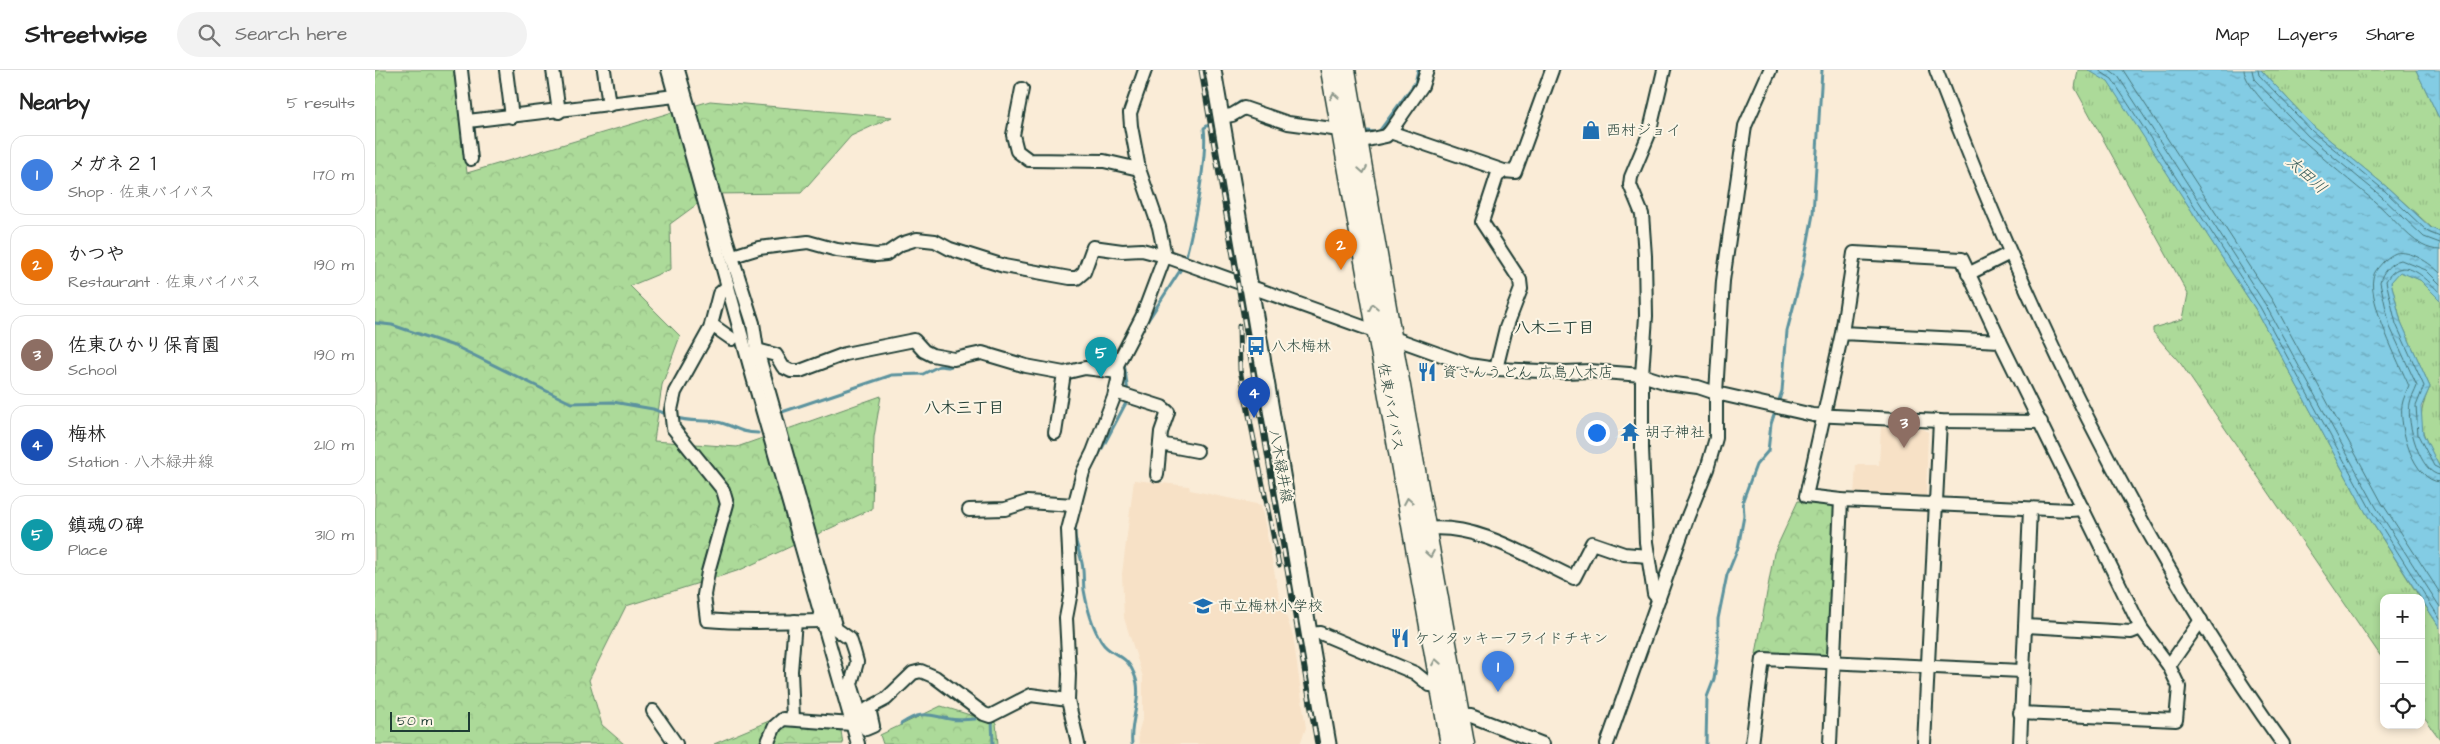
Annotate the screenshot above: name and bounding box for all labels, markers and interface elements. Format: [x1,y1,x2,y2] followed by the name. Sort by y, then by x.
[177,12,527,57] search box
[25,18,147,52] text: Streetwise
[195,21,223,49] icon: search
[235,21,347,48] text: Search here
[2215,22,2249,47] text: Map
[2277,22,2338,47] text: Layers
[2366,22,2415,47] text: Share
[20,88,90,117] text: Nearby
[1330,91,1340,100] one-way arrow
[287,92,355,114] text: 5 results
[1580,119,1602,141] shop icon: 西村ジョイ
[1606,120,1681,141] place label: 西村ジョイ
[68,151,163,178] text: メガネ２１
[2281,151,2332,199] water label: 太田川
[36,164,38,186] text: 1
[313,164,354,186] text: 170 m
[1358,165,1368,174] one-way arrow
[68,181,215,203] text: Shop · 佐東バイパス
[1325,229,1357,270] pin: 2
[68,241,125,268] text: かつや
[32,254,42,276] text: 2
[314,254,354,276] text: 190 m
[68,271,261,293] text: Restaurant · 佐東バイパス
[1368,303,1379,311] one-way arrow
[1514,317,1594,339] district label: 八木二丁目
[68,332,220,359] text: 佐東ひかり保育園
[1245,335,1267,357] bus stop icon: 八木梅林
[1271,336,1331,357] place label: 八木梅林
[1085,337,1117,378] pin: 5
[33,344,41,366] text: 3
[314,344,354,366] text: 190 m
[68,359,117,381] text: School
[1372,361,1409,453] street label: 佐東バイパス
[1416,361,1438,383] restaurant icon: 資さんうどん 広島八木店
[1442,362,1613,383] place label: 資さんうどん 広島八木店
[1238,377,1270,418] pin: 4
[924,397,1004,419] district label: 八木三丁目
[1888,407,1920,448] pin: 3
[1584,420,1610,446] your location
[68,421,106,448] text: 梅林
[1619,421,1641,443] temple icon: 胡子神社
[1645,422,1705,443] place label: 胡子神社
[1264,427,1297,505] street label: 八木緑井線
[32,434,42,456] text: 4
[314,434,354,456] text: 210 m
[68,451,214,473] text: Station · 八木緑井線
[1403,497,1413,506] one-way arrow
[68,512,144,539] text: 鎮魂の碑
[31,524,43,546] text: 5
[315,524,354,546] text: 310 m
[68,539,108,561] text: Place
[1425,550,1435,558] one-way arrow
[2380,594,2425,729] map controls
[2380,594,2425,639] button: +
[1192,595,1214,617] school or university icon: 市立梅林小学校
[1218,596,1323,617] place label: 市立梅林小学校
[1389,627,1411,649] restaurant icon: ケンタッキーフライドチキン
[1415,628,1608,649] place label: ケンタッキーフライドチキン
[2380,639,2425,684] button: −
[1482,651,1514,692] pin: 1
[1431,657,1442,666] one-way arrow
[2380,684,2425,729] button: locate
[390,709,470,732] scale bar
[397,711,432,731] text: 50 m

